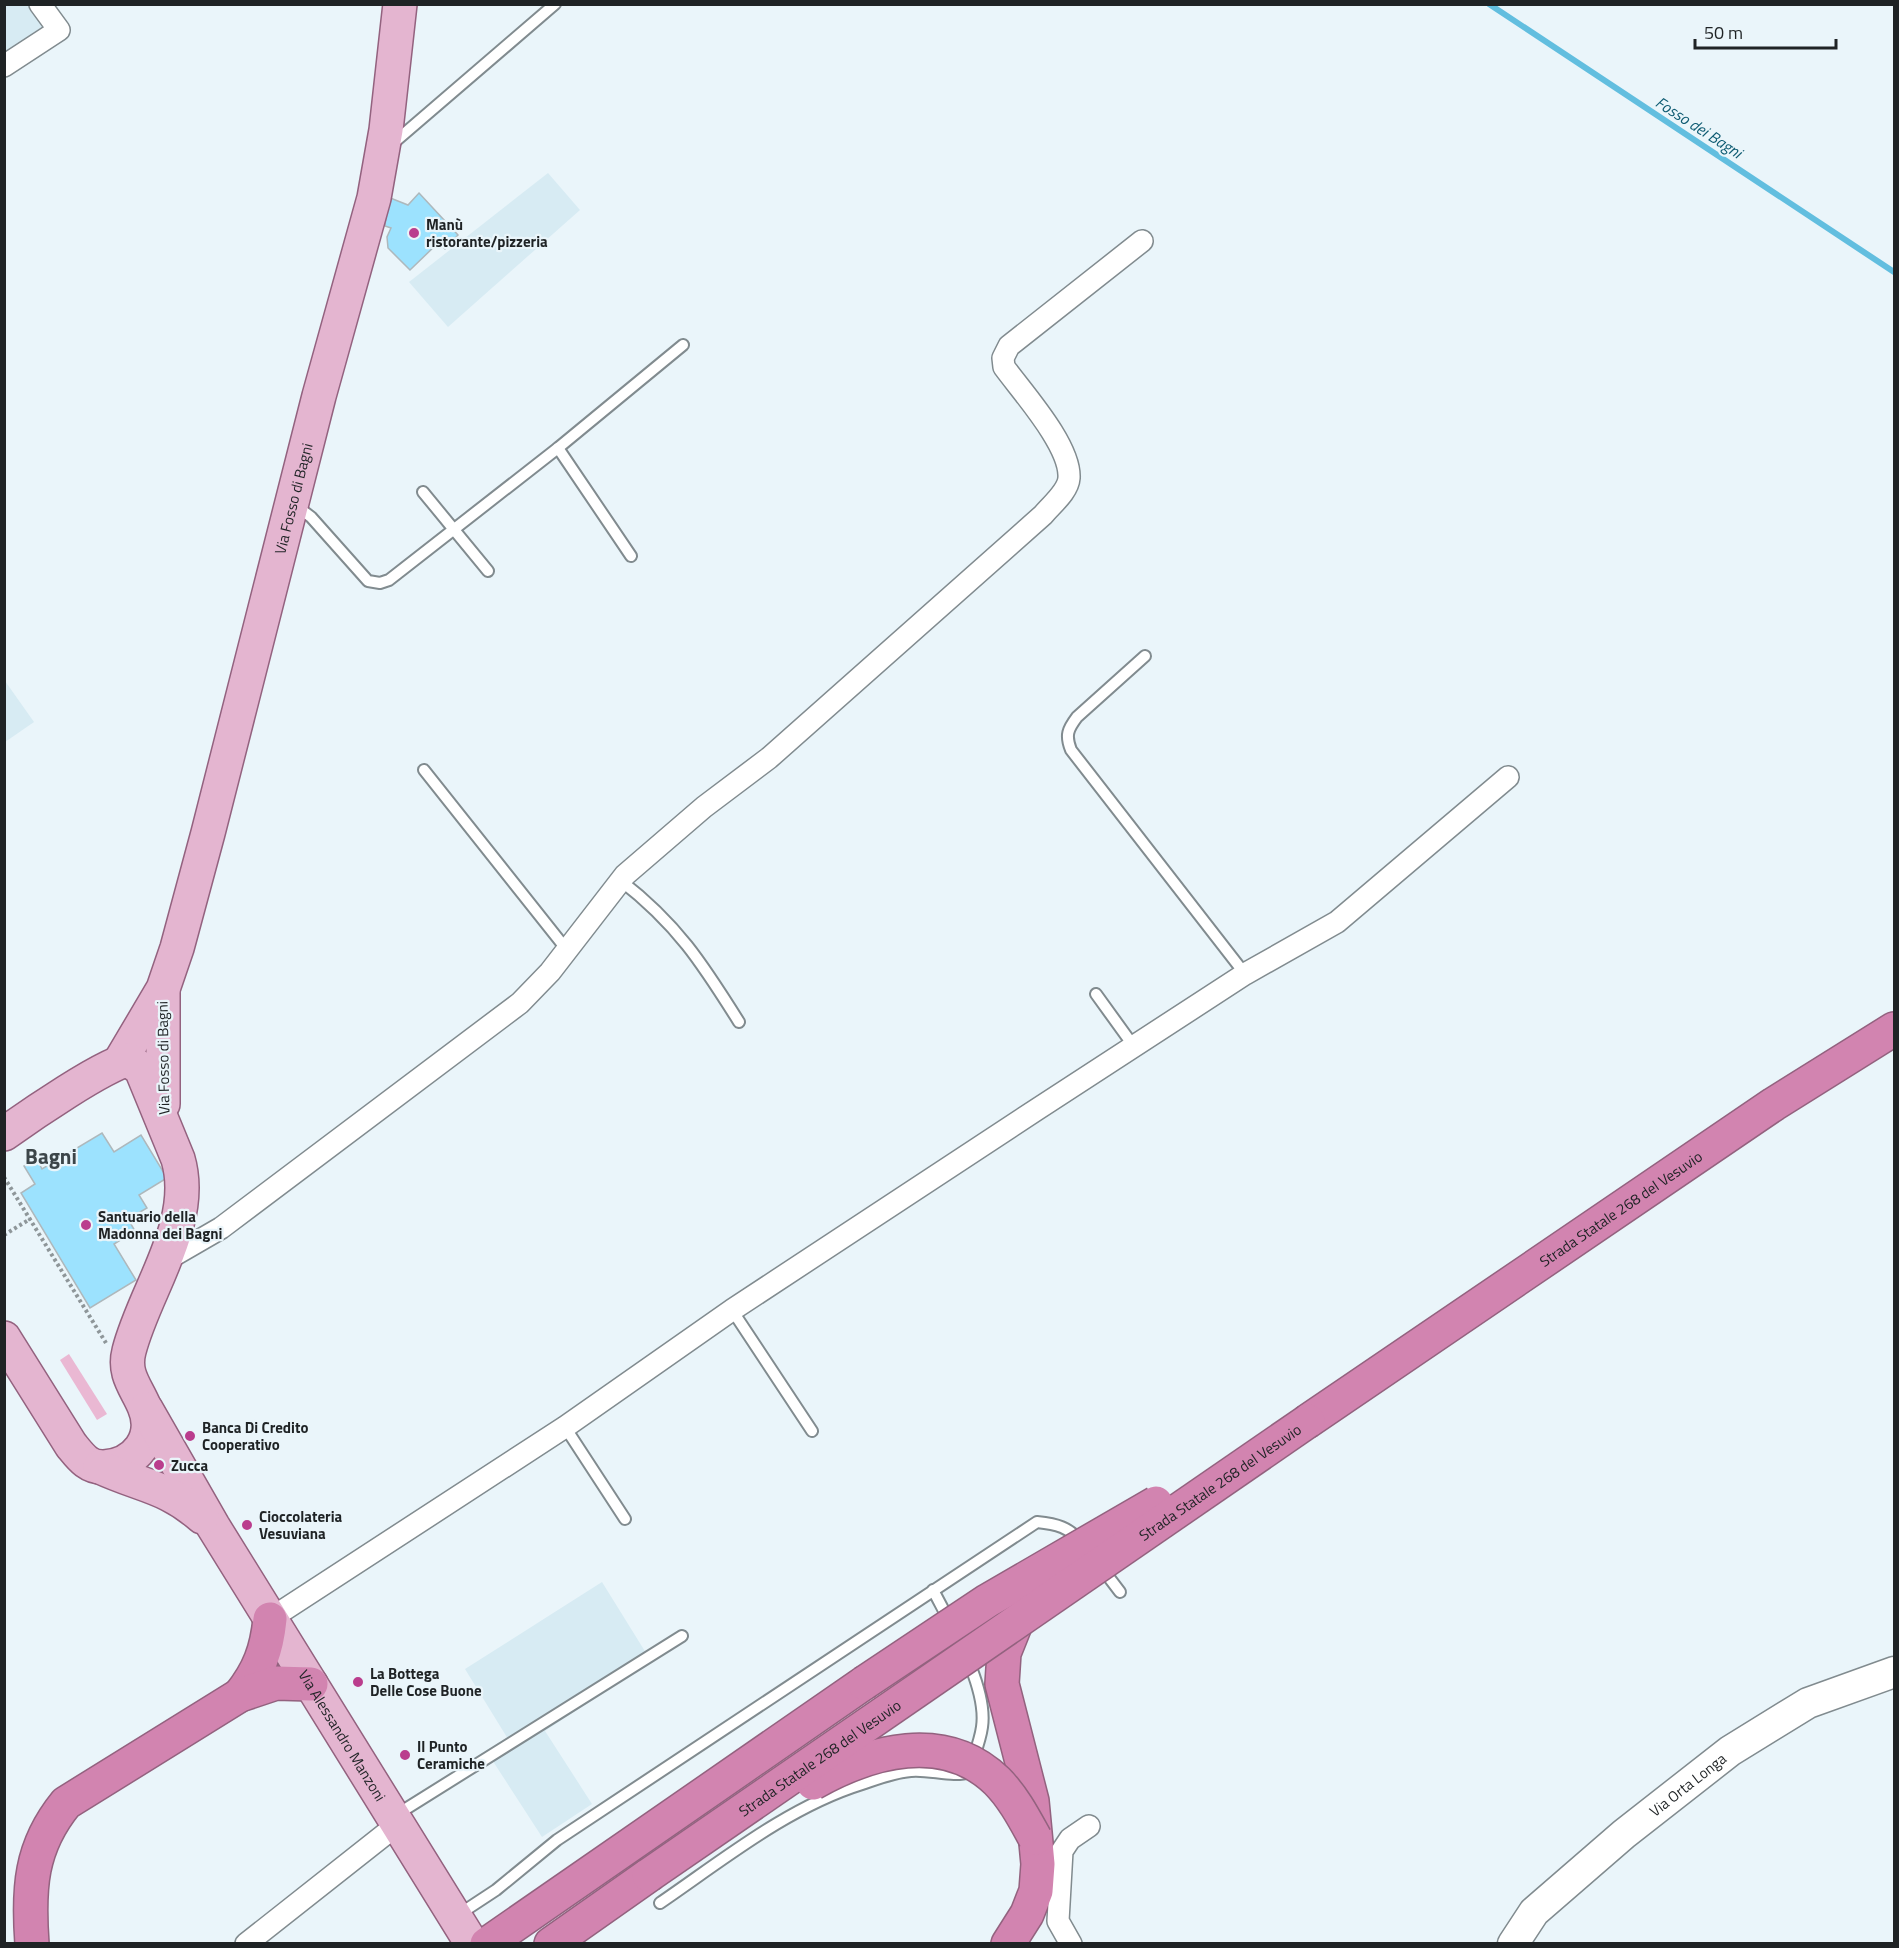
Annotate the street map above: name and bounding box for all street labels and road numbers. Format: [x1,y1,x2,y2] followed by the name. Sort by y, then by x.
[268,440,318,557] street label: Via Fosso di Bagni
[151,1001,175,1115] street label: Via Fosso di Bagni
[1534,1145,1707,1272] street label: Strada Statale 268 del Vesuvio
[1134,1418,1306,1546] street label: Strada Statale 268 del Vesuvio
[293,1665,392,1805] street label: Via Alessandro Manzoni
[734,1693,905,1822] street label: Strada Statale 268 del Vesuvio
[1644,1746,1731,1822] street label: Via Orta Longa

